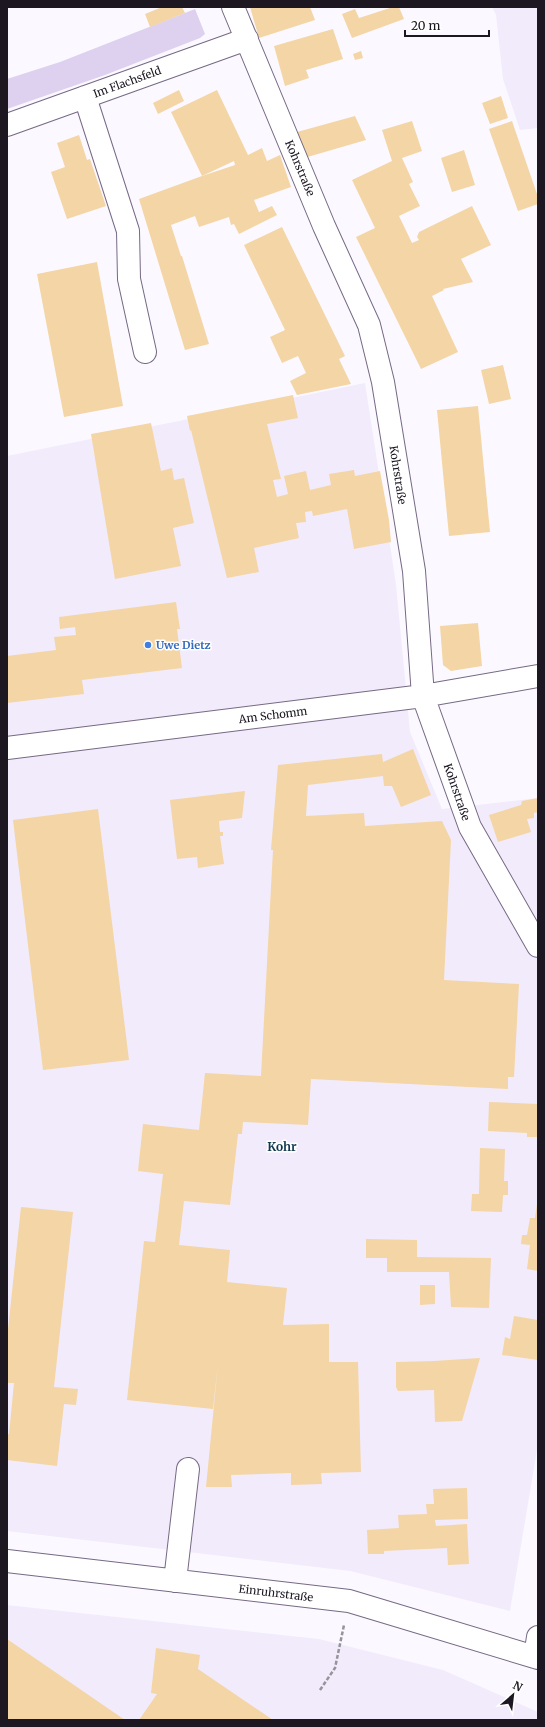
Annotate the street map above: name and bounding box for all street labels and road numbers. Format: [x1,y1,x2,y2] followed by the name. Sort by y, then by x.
[91,63,163,101] street label: Im Flachsfeld
[282,138,318,198] street label: Kohrstraße
[386,444,410,506] street label: Kohrstraße
[237,704,308,726] street label: Am Schomm
[441,762,473,823] street label: Kohrstraße
[238,1581,314,1605] street label: Einruhrstraße

